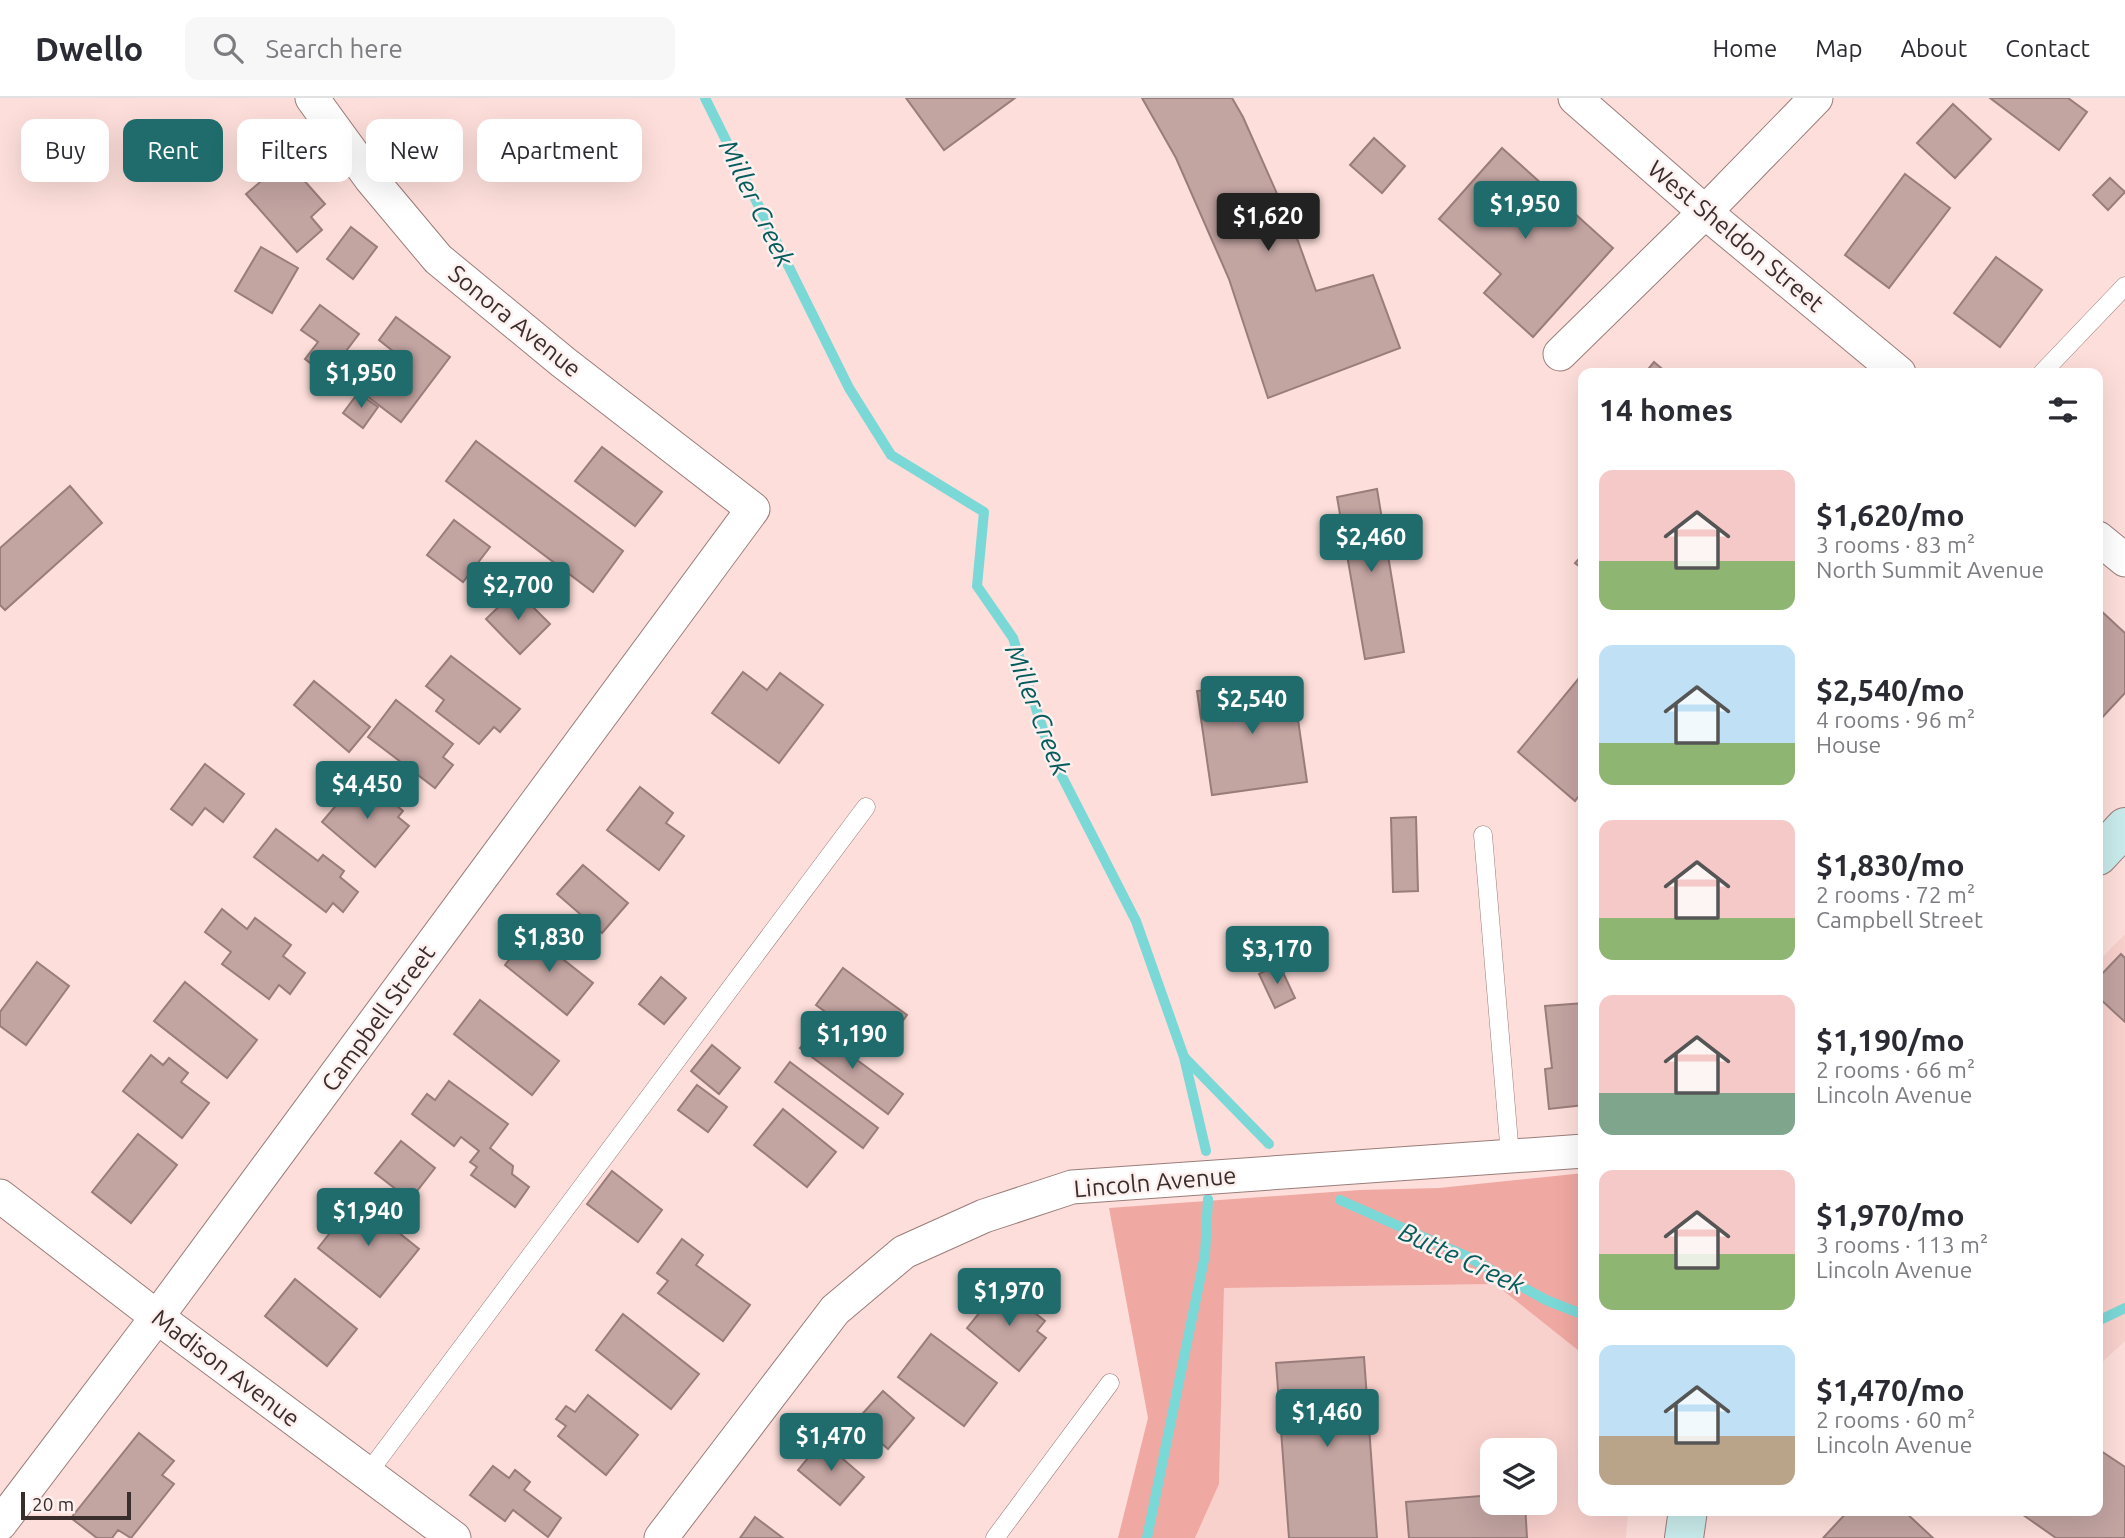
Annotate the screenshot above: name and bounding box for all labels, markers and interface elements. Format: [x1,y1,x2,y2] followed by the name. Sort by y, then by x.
[185,17,675,80] search box
[209,29,247,67] icon: search
[35,30,143,67] text: Dwello
[265,34,403,63] text: Search here
[1712,35,1777,62] text: Home
[1815,35,1862,62] text: Map
[1900,35,1967,62] text: About
[2005,35,2090,62] text: Contact
[21,119,109,182] chip: Buy
[123,119,223,182] chip: Rent
[237,119,352,182] chip: Filters
[366,119,463,182] chip: New
[477,119,642,182] chip: Apartment
[714,135,800,272] water label: Miller Creek
[1643,155,1830,318] street label: West Sheldon Street
[1468,181,1582,241] pin: $1,950
[1490,191,1560,216] text: $1,950
[1211,194,1325,253] pin: $1,620
[1233,203,1303,228] text: $1,620
[444,259,586,383] street label: Sonora Avenue
[304,350,418,410] pin: $1,950
[326,360,396,385] text: $1,950
[2044,391,2082,429] icon: filters
[1599,393,1733,427] text: 14 homes
[1655,498,1739,582] icon: home
[1816,498,1965,532] text: $1,620/mo
[1314,514,1428,574] pin: $2,460
[1336,524,1406,549] text: $2,460
[1816,532,1975,557] text: 3 rooms · 83 m²
[1816,557,2044,582] text: North Summit Avenue
[461,562,575,622] pin: $2,700
[483,572,553,597] text: $2,700
[1000,641,1076,780] water label: Miller Creek
[1655,673,1739,757] icon: home
[1816,673,1965,707] text: $2,540/mo
[1195,676,1309,736] pin: $2,540
[1217,686,1287,711] text: $2,540
[1816,707,1975,732] text: 4 rooms · 96 m²
[1816,732,1881,757] text: House
[310,762,424,821] pin: $4,450
[332,771,402,796] text: $4,450
[1655,848,1739,932] icon: home
[1816,848,1965,882] text: $1,830/mo
[1816,882,1975,907] text: 2 rooms · 72 m²
[1816,907,1983,932] text: Campbell Street
[492,914,606,974] pin: $1,830
[514,924,584,949] text: $1,830
[1220,926,1334,986] pin: $3,170
[1242,936,1312,961] text: $3,170
[316,939,440,1096] street label: Campbell Street
[795,1012,909,1071] pin: $1,190
[817,1021,887,1046] text: $1,190
[1655,1023,1739,1107] icon: home
[1816,1023,1965,1057] text: $1,190/mo
[1816,1057,1975,1082] text: 2 rooms · 66 m²
[1816,1082,1972,1107] text: Lincoln Avenue
[1073,1161,1237,1203] street label: Lincoln Avenue
[311,1188,425,1248] pin: $1,940
[333,1198,403,1223] text: $1,940
[1655,1198,1739,1282] icon: home
[1816,1198,1965,1232] text: $1,970/mo
[1395,1216,1530,1300] water label: Butte Creek
[1816,1232,1988,1257] text: 3 rooms · 113 m²
[1816,1257,1972,1282] text: Lincoln Avenue
[952,1268,1066,1328] pin: $1,970
[974,1278,1044,1303] text: $1,970
[147,1304,305,1432] street label: Madison Avenue
[1655,1373,1739,1457] icon: home
[1816,1373,1965,1407] text: $1,470/mo
[1270,1390,1384,1449] pin: $1,460
[1292,1399,1362,1424] text: $1,460
[1816,1407,1975,1432] text: 2 rooms · 60 m²
[774,1414,888,1473] pin: $1,470
[796,1423,866,1448] text: $1,470
[1816,1432,1972,1457] text: Lincoln Avenue
[1480,1438,1557,1515] map controls
[1480,1438,1557,1515] button: layers
[21,1489,131,1521] scale bar
[32,1493,74,1515] text: 20 m

